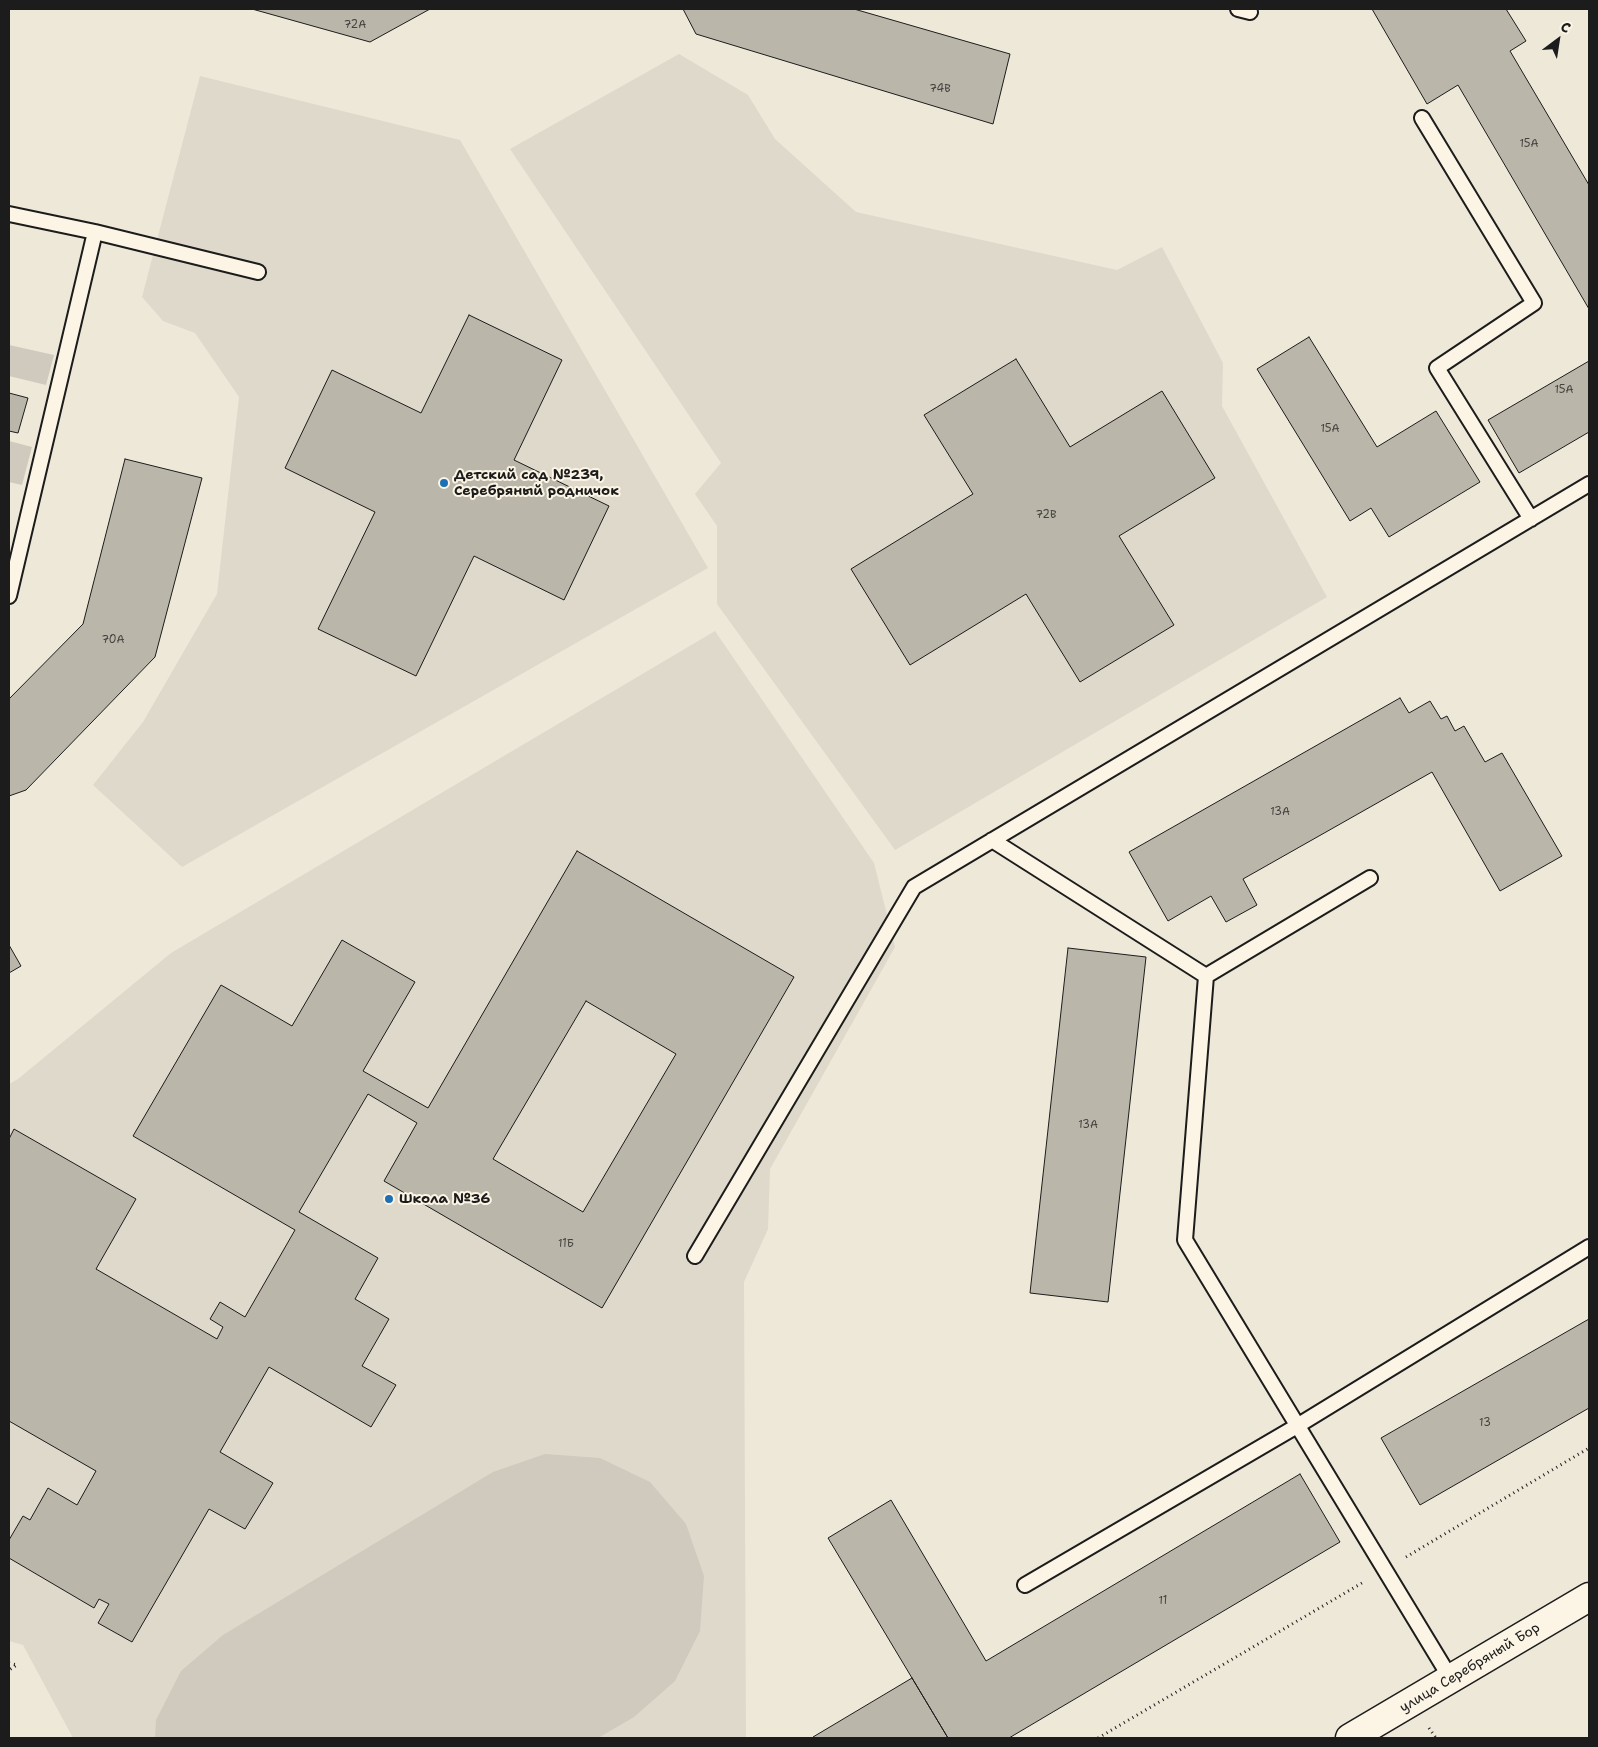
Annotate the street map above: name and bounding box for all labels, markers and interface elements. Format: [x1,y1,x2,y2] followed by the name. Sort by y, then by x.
[1533,15,1583,65] north arrow
[1557,17,1574,37] text: С
[344,18,366,32] house number: 72А
[929,82,951,96] house number: 74В
[1519,137,1539,151] house number: 15А
[1554,383,1574,397] house number: 15А
[1320,422,1340,436] house number: 15А
[454,467,619,500] place label: Детский сад №239, Серебряный родничок
[438,477,450,489] marker: Детский сад №239, Серебряный родничок
[1036,508,1056,522] house number: 72В
[101,633,125,647] house number: 70А
[1270,805,1290,819] house number: 13А
[1078,1118,1098,1132] house number: 13А
[399,1191,490,1207] place label: Школа №36
[383,1193,395,1205] marker: Школа №36
[558,1237,574,1251] house number: 11Б
[1479,1416,1491,1430] house number: 13
[1159,1594,1167,1608] house number: 11
[1397,1619,1543,1717] street label: улица Серебряный Бор

